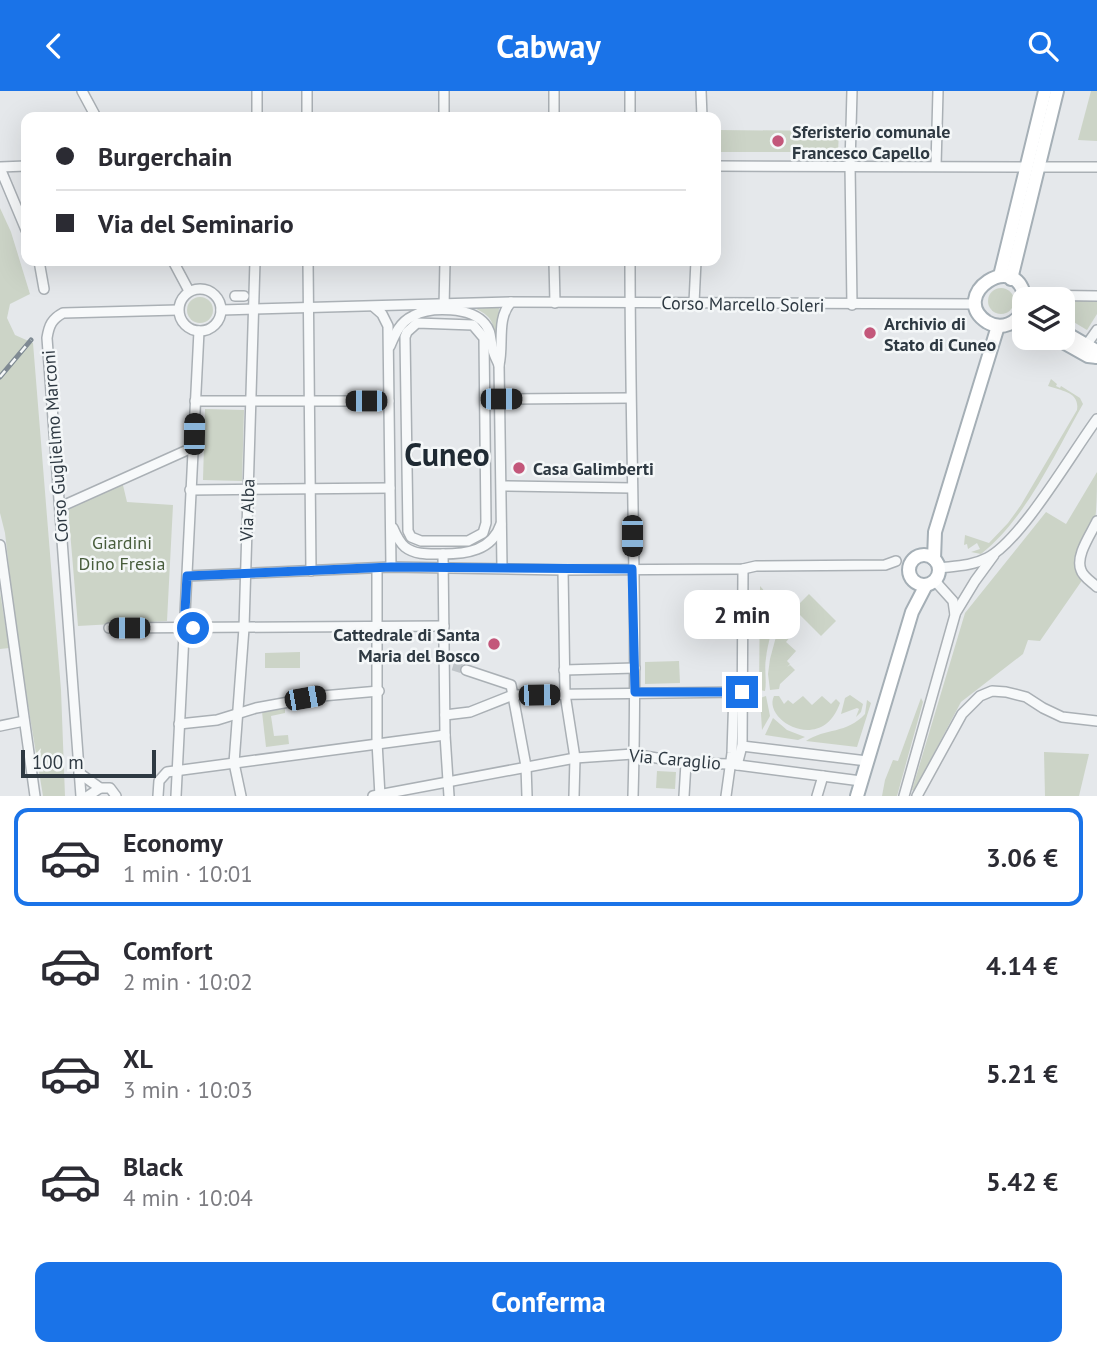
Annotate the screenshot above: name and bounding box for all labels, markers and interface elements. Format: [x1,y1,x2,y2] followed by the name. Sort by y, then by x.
[496,25,601,67] text: Cabway
[35,27,73,65] icon: back
[1024,27,1062,65] icon: search
[792,120,950,164] place label: Sferisterio comunale Francesco Capello
[770,133,786,149] marker: Sferisterio comunale Francesco Capello
[98,140,232,173] text: Burgerchain
[98,207,294,240] text: Via del Seminario
[1012,287,1075,350] map controls
[1012,287,1075,350] button: layers
[661,291,825,317] street label: Corso Marcello Soleri
[884,312,996,356] place label: Archivio di Stato di Cuneo
[862,325,878,341] marker: Archivio di Stato di Cuneo
[37,349,73,543] street label: Corso Guglielmo Marconi
[481,389,523,410] car
[346,391,388,412] car
[184,413,205,455] car
[404,433,490,475] district label: Cuneo
[533,457,654,480] place label: Casa Galimberti
[511,460,527,476] marker: Casa Galimberti
[234,478,260,543] street label: Via Alba
[622,515,643,557] car
[79,531,165,575] park label: Giardini Dino Fresia
[684,591,800,639] callout: 2 min
[714,600,770,629] text: 2 min
[177,612,209,644] route start
[109,618,151,639] car
[333,623,480,667] place label: Cattedrale di Santa Maria del Bosco
[486,636,502,652] marker: Cattedrale di Santa Maria del Bosco
[726,676,758,708] route end
[283,684,328,712] car
[518,684,561,706] car
[627,743,722,774] street label: Via Caraglio
[21,747,156,779] scale bar
[32,750,84,774] text: 100 m
[39,826,102,889] icon: car
[123,826,223,859] text: Economy
[986,841,1058,874] text: 3.06 €
[123,859,253,888] text: 1 min · 10:01
[39,934,102,997] icon: car
[123,934,213,967] text: Comfort
[986,949,1058,982] text: 4.14 €
[123,967,253,996] text: 2 min · 10:02
[39,1042,102,1105] icon: car
[123,1042,153,1075] text: XL
[986,1057,1058,1090] text: 5.21 €
[123,1075,253,1104] text: 3 min · 10:03
[39,1150,102,1213] icon: car
[123,1150,183,1183] text: Black
[986,1165,1058,1198] text: 5.42 €
[123,1183,253,1212] text: 4 min · 10:04
[35,1262,1062,1342] button: Conferma

